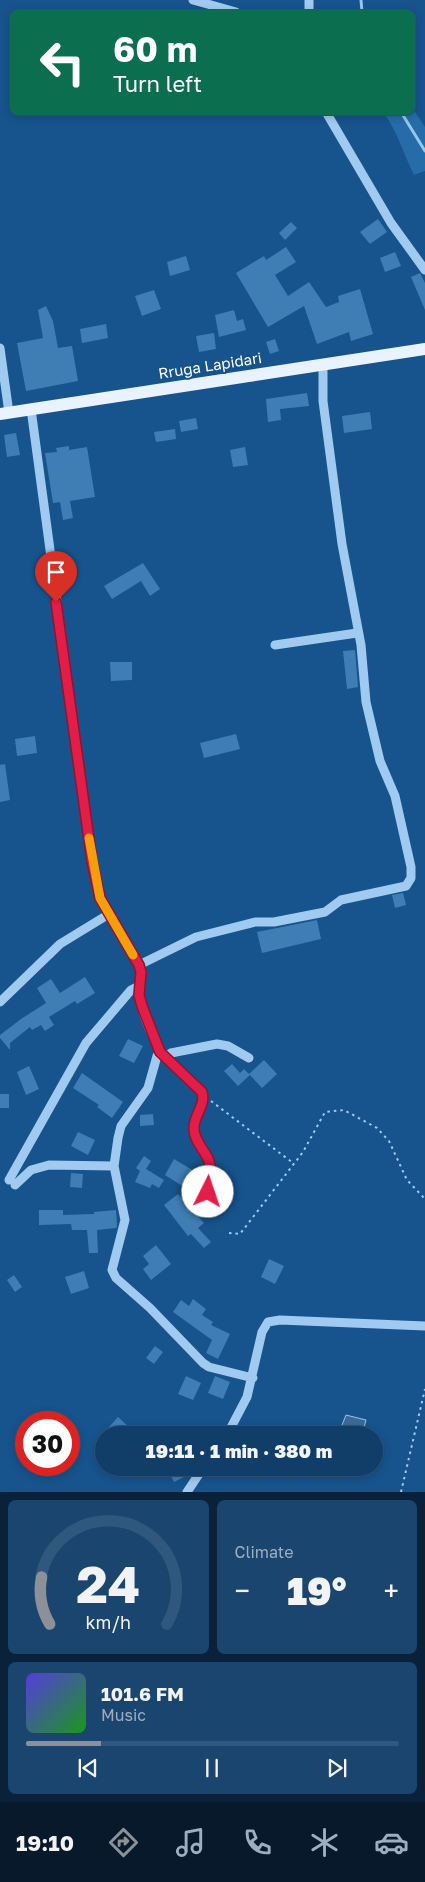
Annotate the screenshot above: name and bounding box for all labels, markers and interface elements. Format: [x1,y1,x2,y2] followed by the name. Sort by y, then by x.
[113,28,197,70] text: 60 m
[30,30,95,95] icon: left
[113,70,202,97] text: Turn left
[157,348,263,382] street label: Rruga Lapidari
[35,551,77,602] pin
[42,558,70,586] icon: arrive
[181,1165,233,1217] position arrow
[15,1411,80,1476] speed limit sign: 30
[146,1439,332,1462] text: 19:11 · 1 min · 380 m
[235,1542,294,1562] text: Climate
[76,1552,140,1614] text: 24
[287,1568,347,1613] text: 19°
[235,1574,250,1607] text: −
[384,1574,399,1607] text: +
[86,1611,131,1633] text: km/h
[101,1682,184,1705] text: 101.6 FM
[101,1705,146,1725] text: Music
[74,1754,102,1782] icon: previous
[198,1754,226,1782] icon: pause
[323,1754,351,1782] icon: next
[106,1825,141,1860] icon: directions
[173,1825,208,1860] icon: music
[240,1825,275,1860] icon: phone
[307,1825,342,1860] icon: climate
[374,1825,409,1860] icon: car
[16,1829,74,1856] text: 19:10

